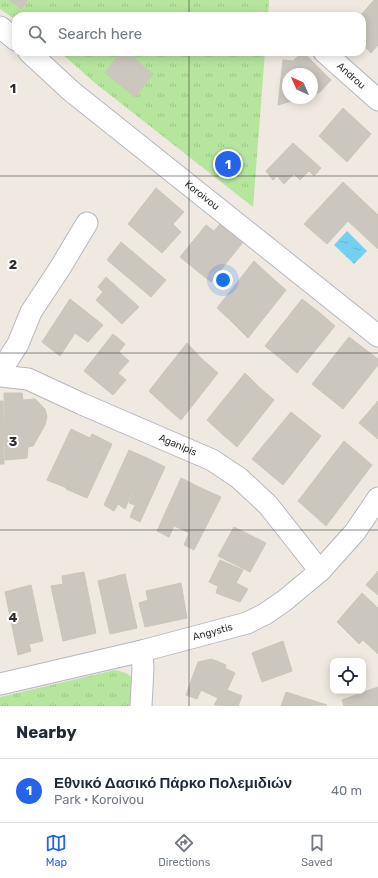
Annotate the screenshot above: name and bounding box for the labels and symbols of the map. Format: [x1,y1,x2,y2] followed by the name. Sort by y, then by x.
[334,60,368,92] street label: Androu
[282,68,318,104] north arrow
[10,81,16,96] text: 1
[215,149,241,179] pin: 1
[183,178,222,213] street label: Koroivou
[9,257,17,272] text: 2
[213,270,233,290] your location
[157,432,199,459] street label: Aganipis
[9,434,18,449] text: 3
[9,610,18,625] text: 4
[192,621,234,643] street label: Angystis

